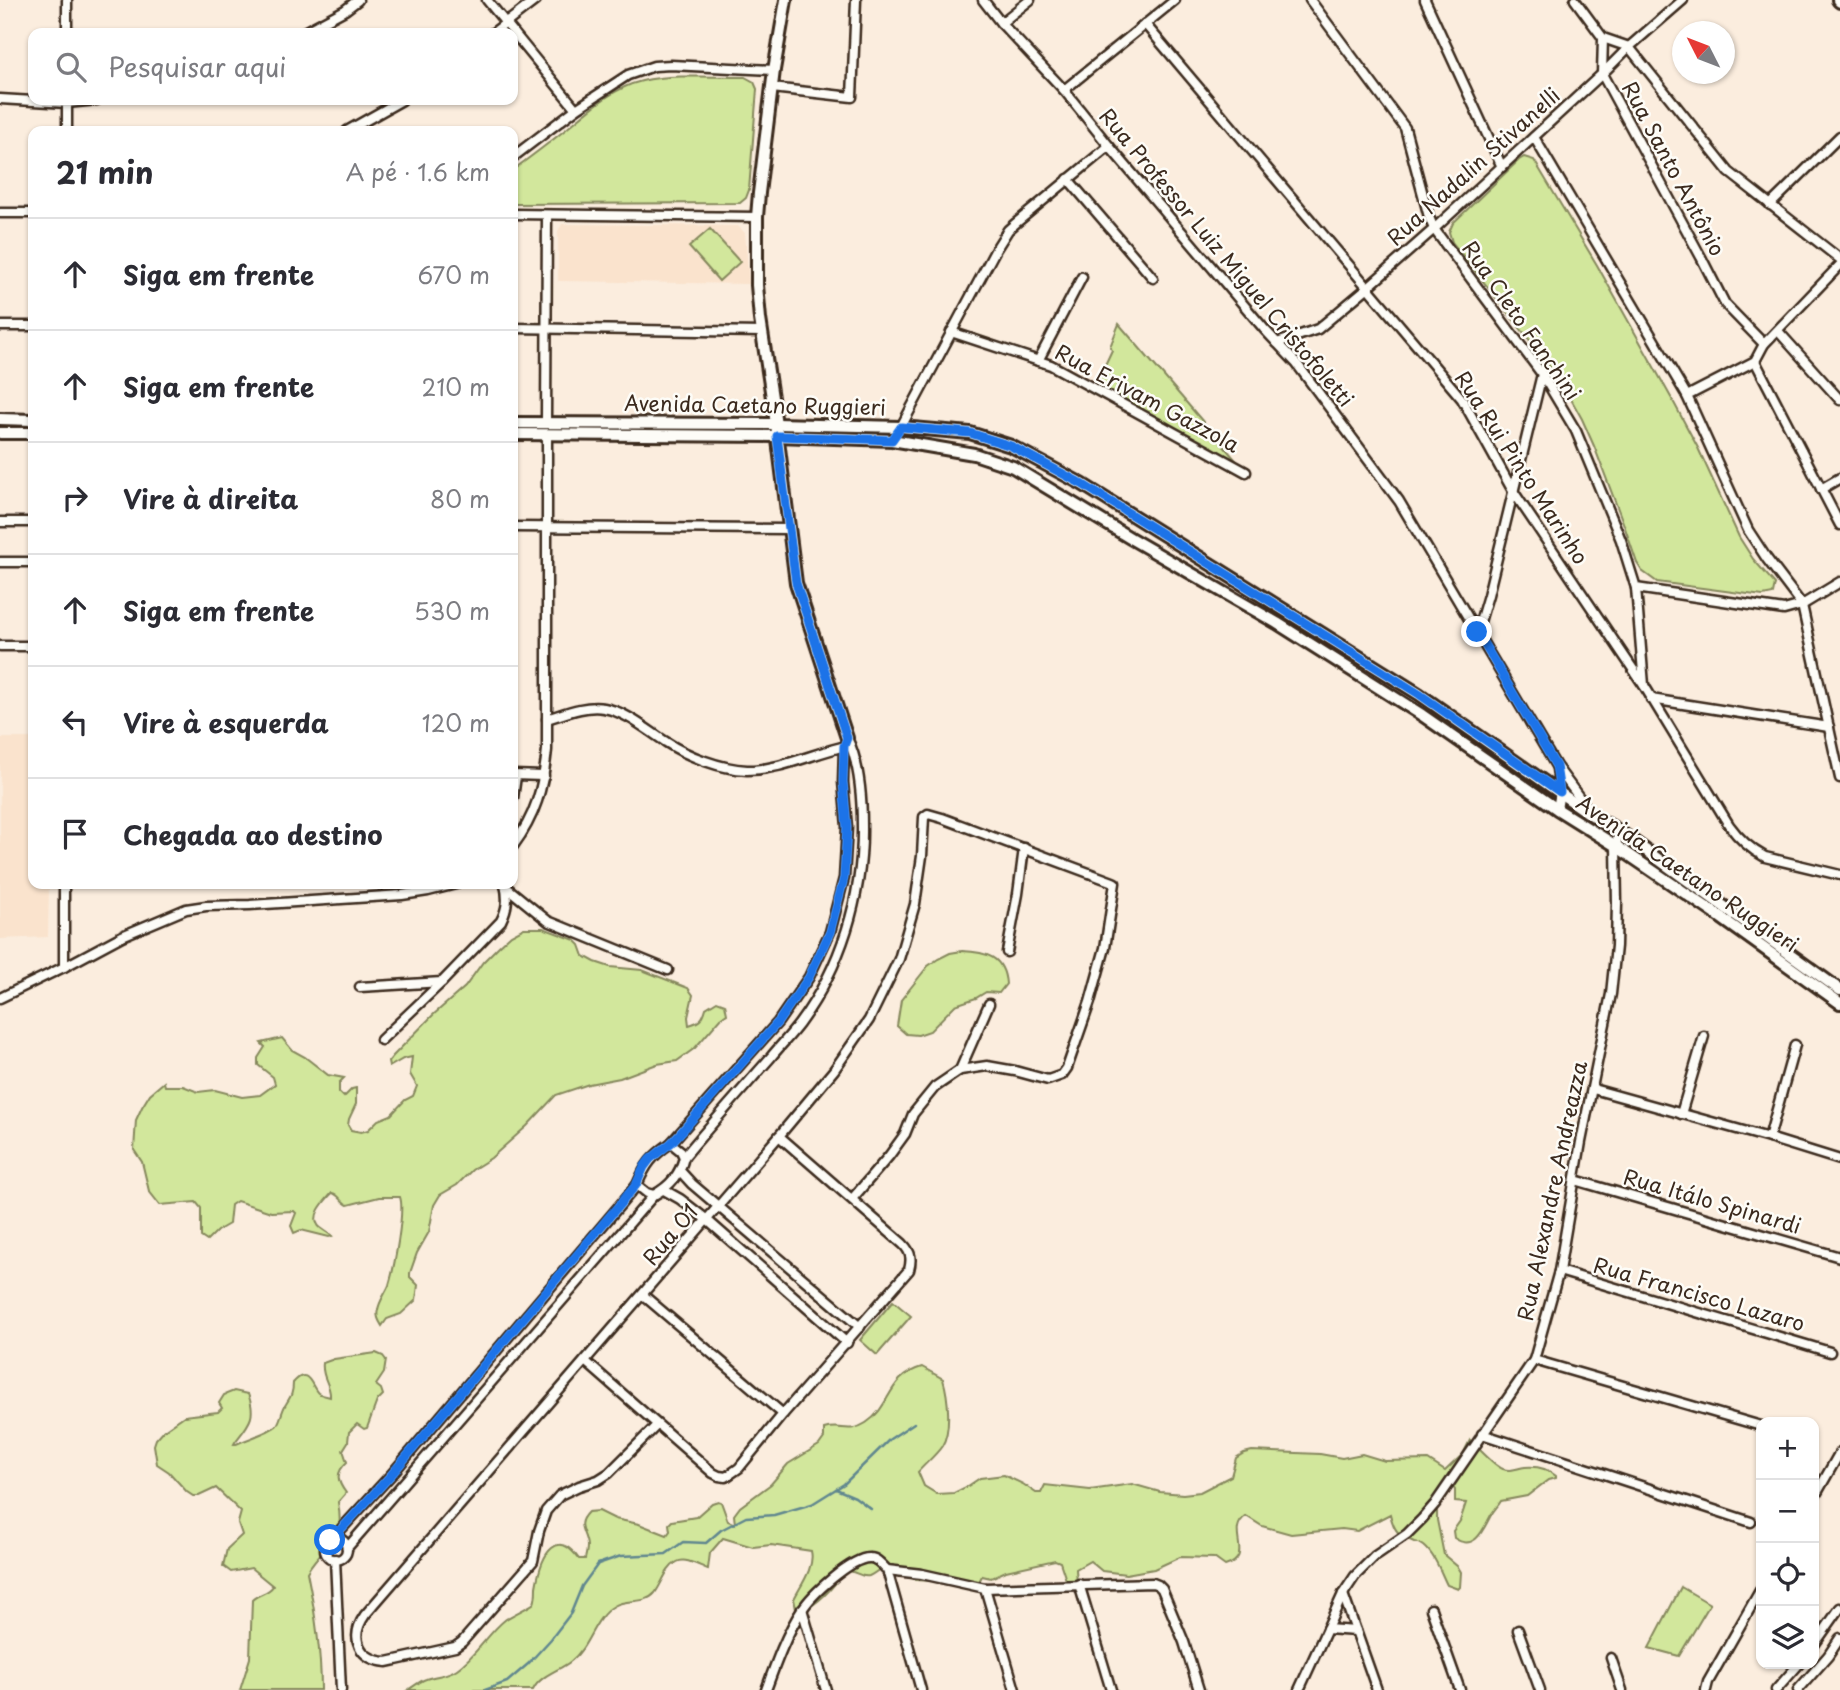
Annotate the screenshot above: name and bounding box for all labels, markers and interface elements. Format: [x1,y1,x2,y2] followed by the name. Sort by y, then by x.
[1672,21,1735,84] north arrow
[28,28,518,105] search box
[108,47,286,86] text: Pesquisar aqui
[52,48,90,86] icon: search
[1615,75,1734,261] street label: Rua Santo Antônio
[1379,79,1566,252] street label: Rua Nadalin Stivanelli
[1093,100,1362,413] street label: Rua Professor Luiz Miguel Cristofoletti
[56,149,154,194] text: 21 min
[346,154,490,189] text: A pé · 1.6 km
[1456,234,1590,406] street label: Rua Cleto Fanchini
[56,255,94,293] icon: ahead
[123,255,314,294] text: Siga em frente
[418,257,490,292] text: 670 m
[1050,335,1246,459] street label: Rua Erivam Gazzola
[1448,364,1597,570] street label: Rua Rui Pinto Marinho
[56,367,94,405] icon: ahead
[123,367,314,406] text: Siga em frente
[422,369,490,404] text: 210 m
[624,386,886,422] street label: Avenida Caetano Ruggieri
[56,479,94,517] icon: right
[123,479,298,518] text: Vire à direita
[430,481,490,516] text: 80 m
[56,591,94,629] icon: ahead
[123,591,314,630] text: Siga em frente
[414,593,490,628] text: 530 m
[1461,616,1492,647] route end
[56,703,94,741] icon: left
[123,703,329,742] text: Vire à esquerda
[422,705,490,740] text: 120 m
[1571,786,1806,959] street label: Avenida Caetano Ruggieri
[56,815,94,853] icon: arrive
[123,815,382,854] text: Chegada ao destino
[1508,1057,1594,1323] street label: Rua Alexandre Andreazza
[1620,1159,1805,1241] street label: Rua Itálo Spinardi
[634,1196,705,1271] street label: Rua 01
[1590,1248,1809,1339] street label: Rua Francisco Lazaro
[1756,1417,1819,1669] map controls
[1756,1417,1819,1480] button: +
[1756,1480,1819,1543] button: −
[314,1524,345,1555] route start
[1756,1543,1819,1606] button: locate
[1756,1606,1819,1669] button: layers

